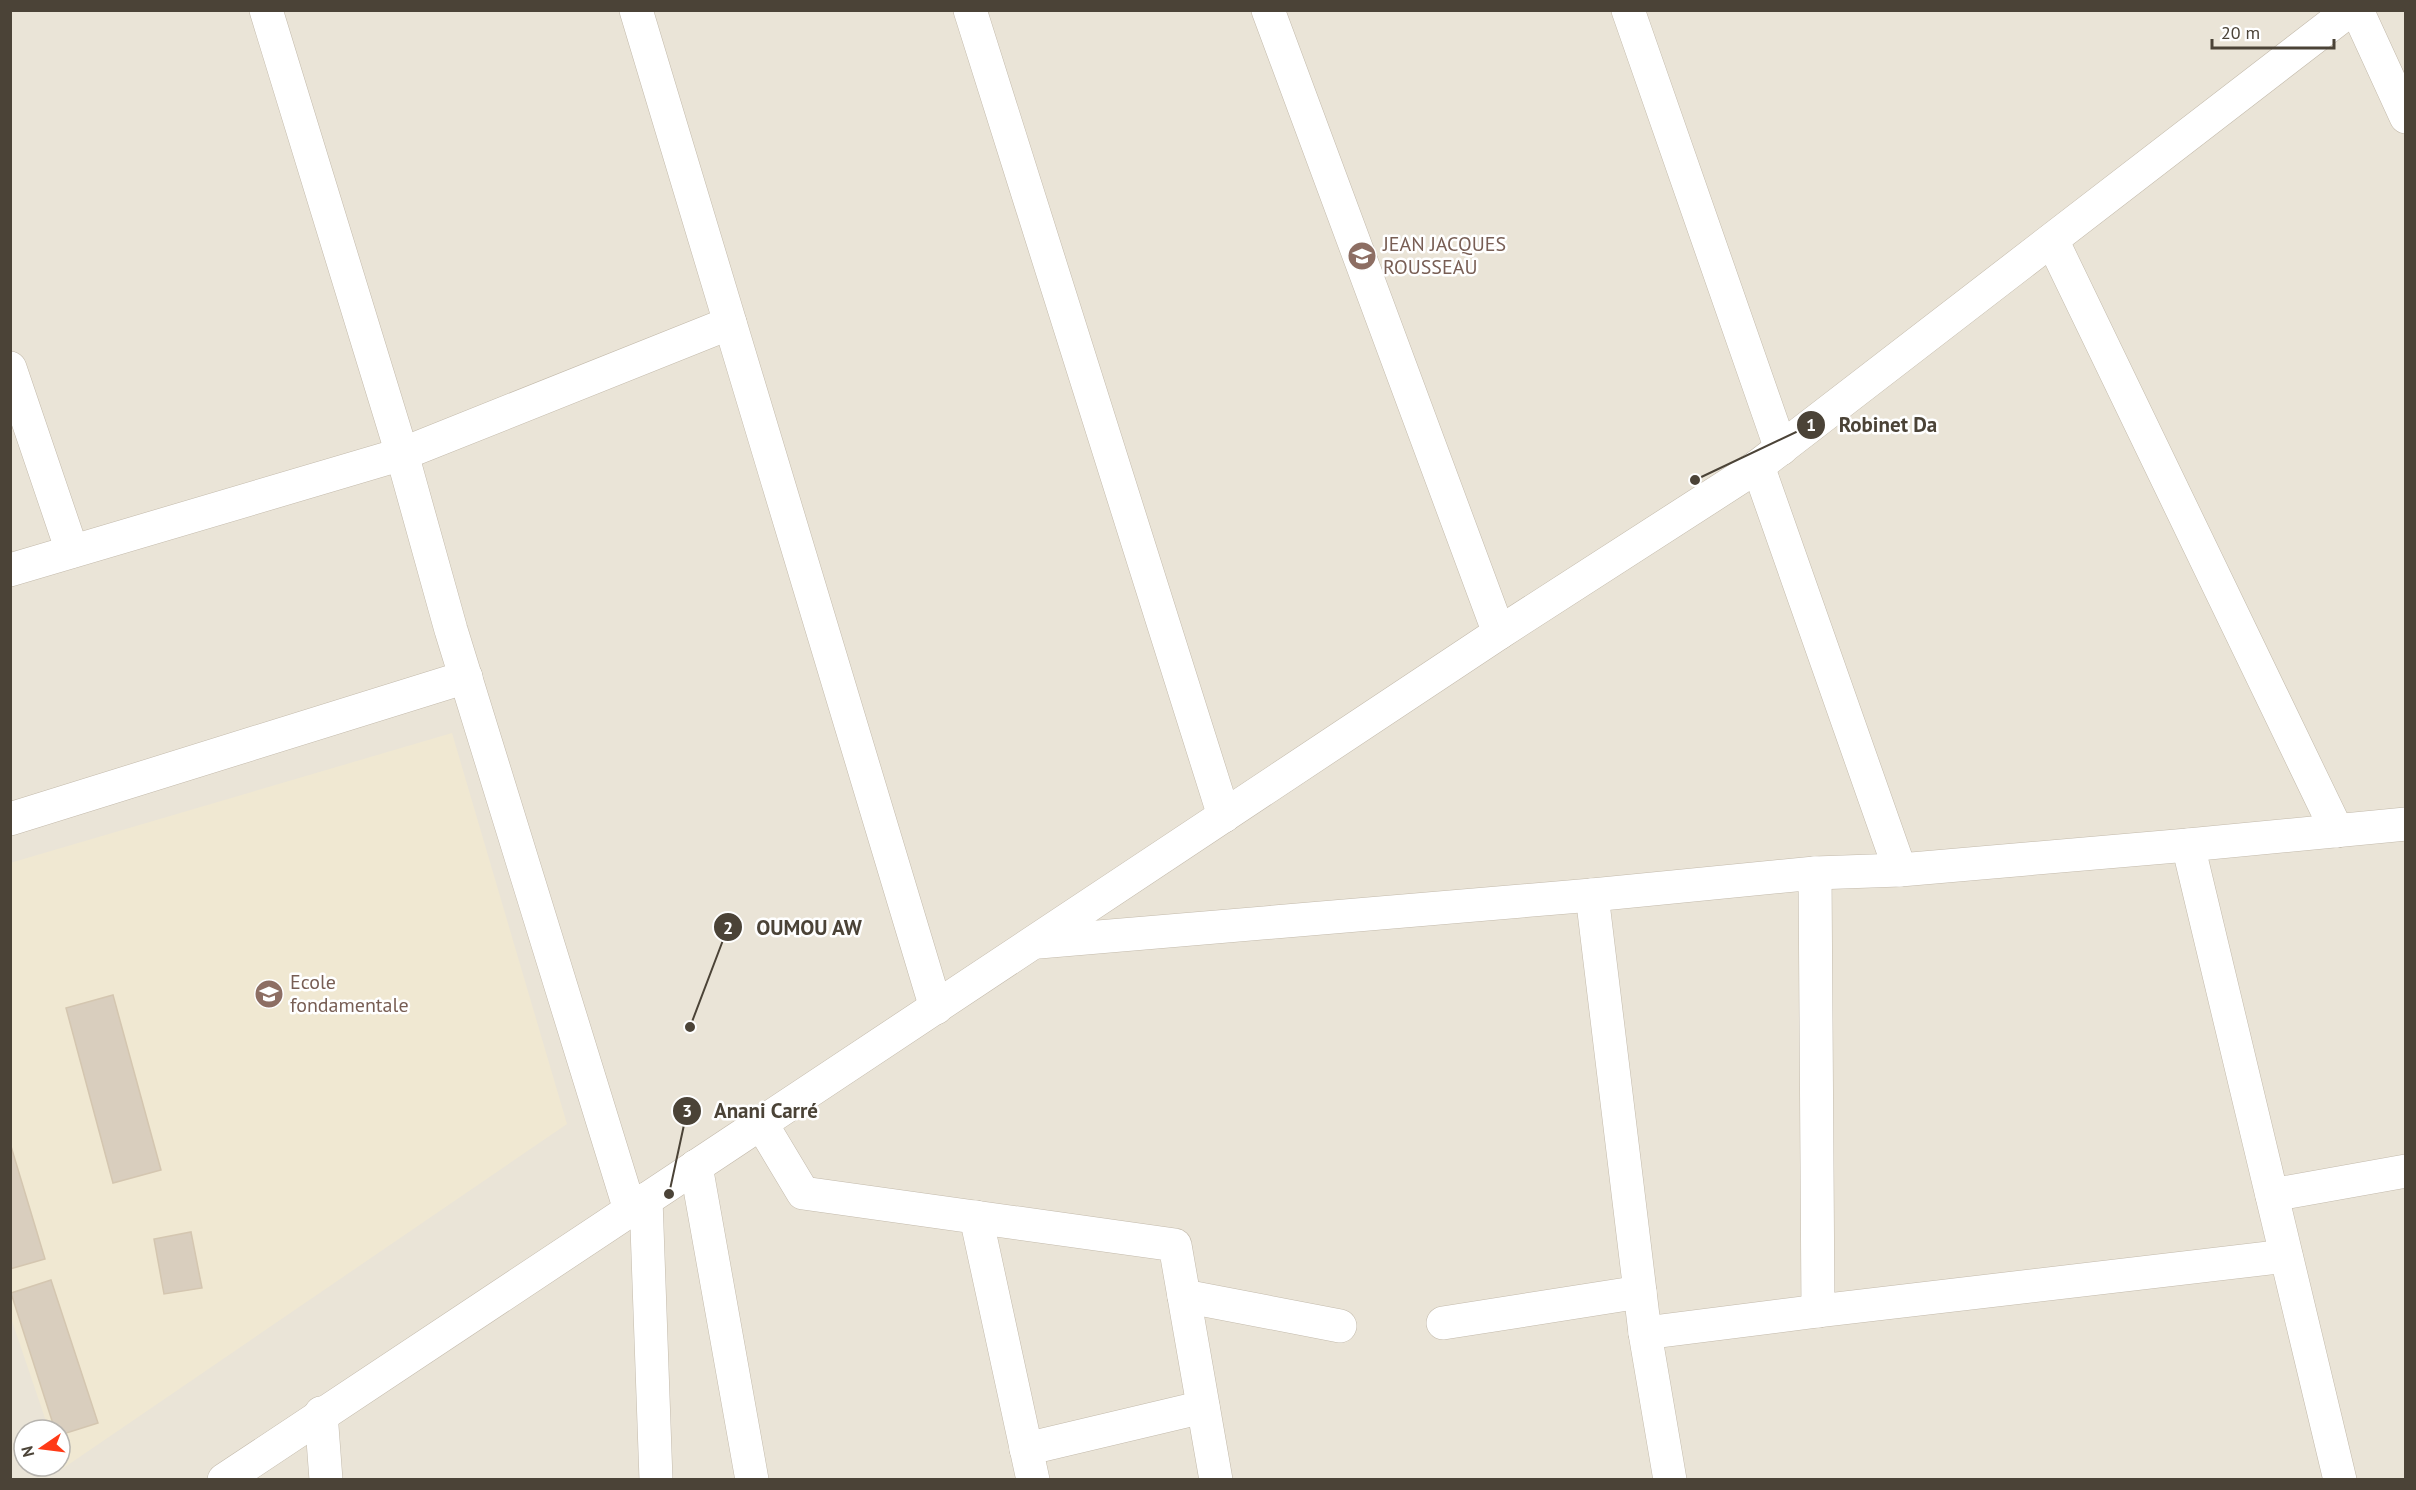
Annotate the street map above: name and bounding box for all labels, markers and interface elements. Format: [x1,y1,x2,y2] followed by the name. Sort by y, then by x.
[2212,12,2334,50] scale bar
[2221,21,2260,44] text: 20 m
[1382,231,1506,280] place label: JEAN JACQUES ROUSSEAU
[1346,240,1378,272] school or university icon: JEAN JACQUES ROUSSEAU
[1796,405,1949,444] callout: Robinet Da
[1839,411,1937,438] text: Robinet Da
[1806,413,1816,436] text: 1
[713,908,874,947] callout: OUMOU AW
[756,914,863,941] text: OUMOU AW
[723,916,733,939] text: 2
[290,969,409,1018] place label: Ecole fondamentale
[253,978,285,1010] school or university icon: Ecole fondamentale
[672,1091,830,1130] callout: Anani Carré
[714,1097,818,1124] text: Anani Carré
[682,1099,692,1122] text: 3
[12,1418,72,1478] north arrow
[16,1444,38,1459] text: N

